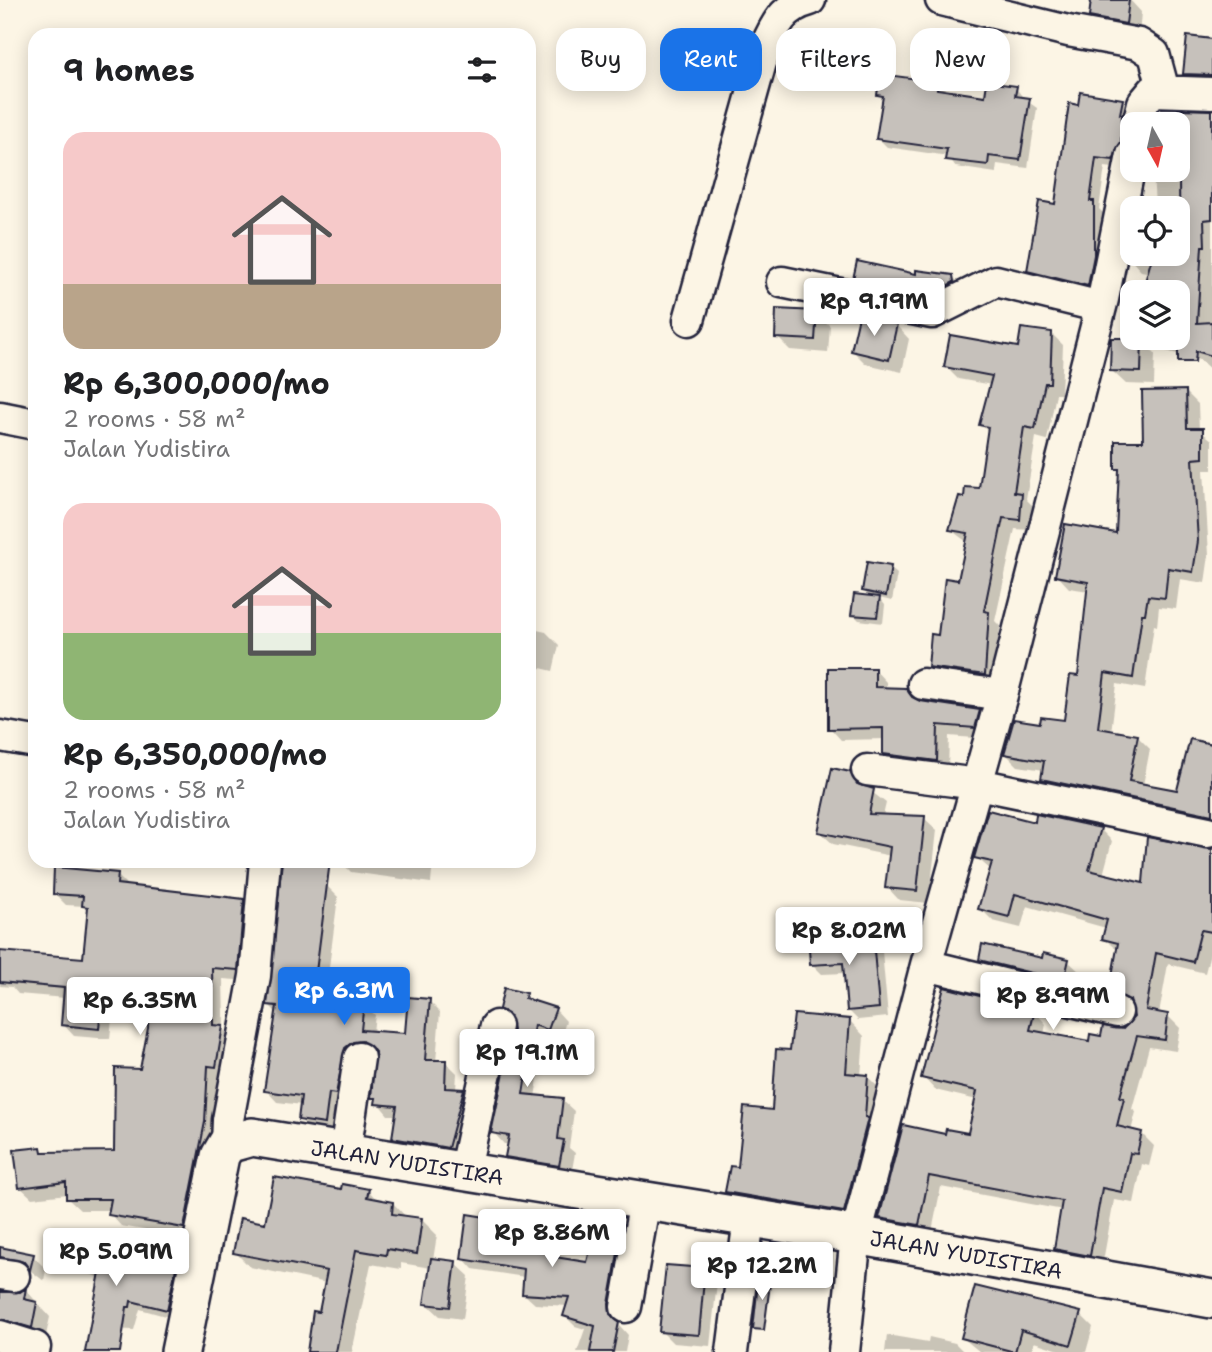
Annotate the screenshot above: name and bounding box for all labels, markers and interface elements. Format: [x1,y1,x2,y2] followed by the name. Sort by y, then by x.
[556,28,646,91] chip: Buy
[660,28,762,91] chip: Rent
[776,28,896,91] chip: Filters
[910,28,1010,91] chip: New
[63,50,195,91] text: 9 homes
[463,51,501,89] icon: filters
[1120,112,1190,182] north arrow
[1120,112,1190,350] map controls
[219,177,345,303] icon: home
[1120,196,1190,266] button: locate
[802,278,946,338] pin: Rp 9.19M
[1120,280,1190,350] button: layers
[820,286,928,316] text: Rp 9.19M
[63,363,330,404] text: Rp 6,300,000/mo
[63,404,246,434] text: 2 rooms · 58 m²
[63,434,230,464] text: Jalan Yudistira
[219,548,345,674] icon: home
[63,734,327,775] text: Rp 6,350,000/mo
[63,775,246,805] text: 2 rooms · 58 m²
[63,805,230,835] text: Jalan Yudistira
[777,908,921,967] pin: Rp 8.02M
[792,915,906,945] text: Rp 8.02M
[279,968,409,1027] pin: Rp 6.3M
[981,972,1125,1032] pin: Rp 8.99M
[294,975,394,1005] text: Rp 6.3M
[68,978,212,1037] pin: Rp 6.35M
[996,980,1110,1010] text: Rp 8.99M
[83,985,197,1015] text: Rp 6.35M
[455,1030,599,1089] pin: Rp 19.1M
[475,1037,579,1067] text: Rp 19.1M
[309,1134,505,1192] street label: JALAN YUDISTIRA
[480,1210,624,1269] pin: Rp 8.86M
[494,1217,610,1247] text: Rp 8.86M
[868,1224,1064,1286] street label: JALAN YUDISTIRA
[44,1228,188,1288] pin: Rp 5.09M
[59,1236,173,1266] text: Rp 5.09M
[690,1242,834,1302] pin: Rp 12.2M
[707,1250,817,1280] text: Rp 12.2M

